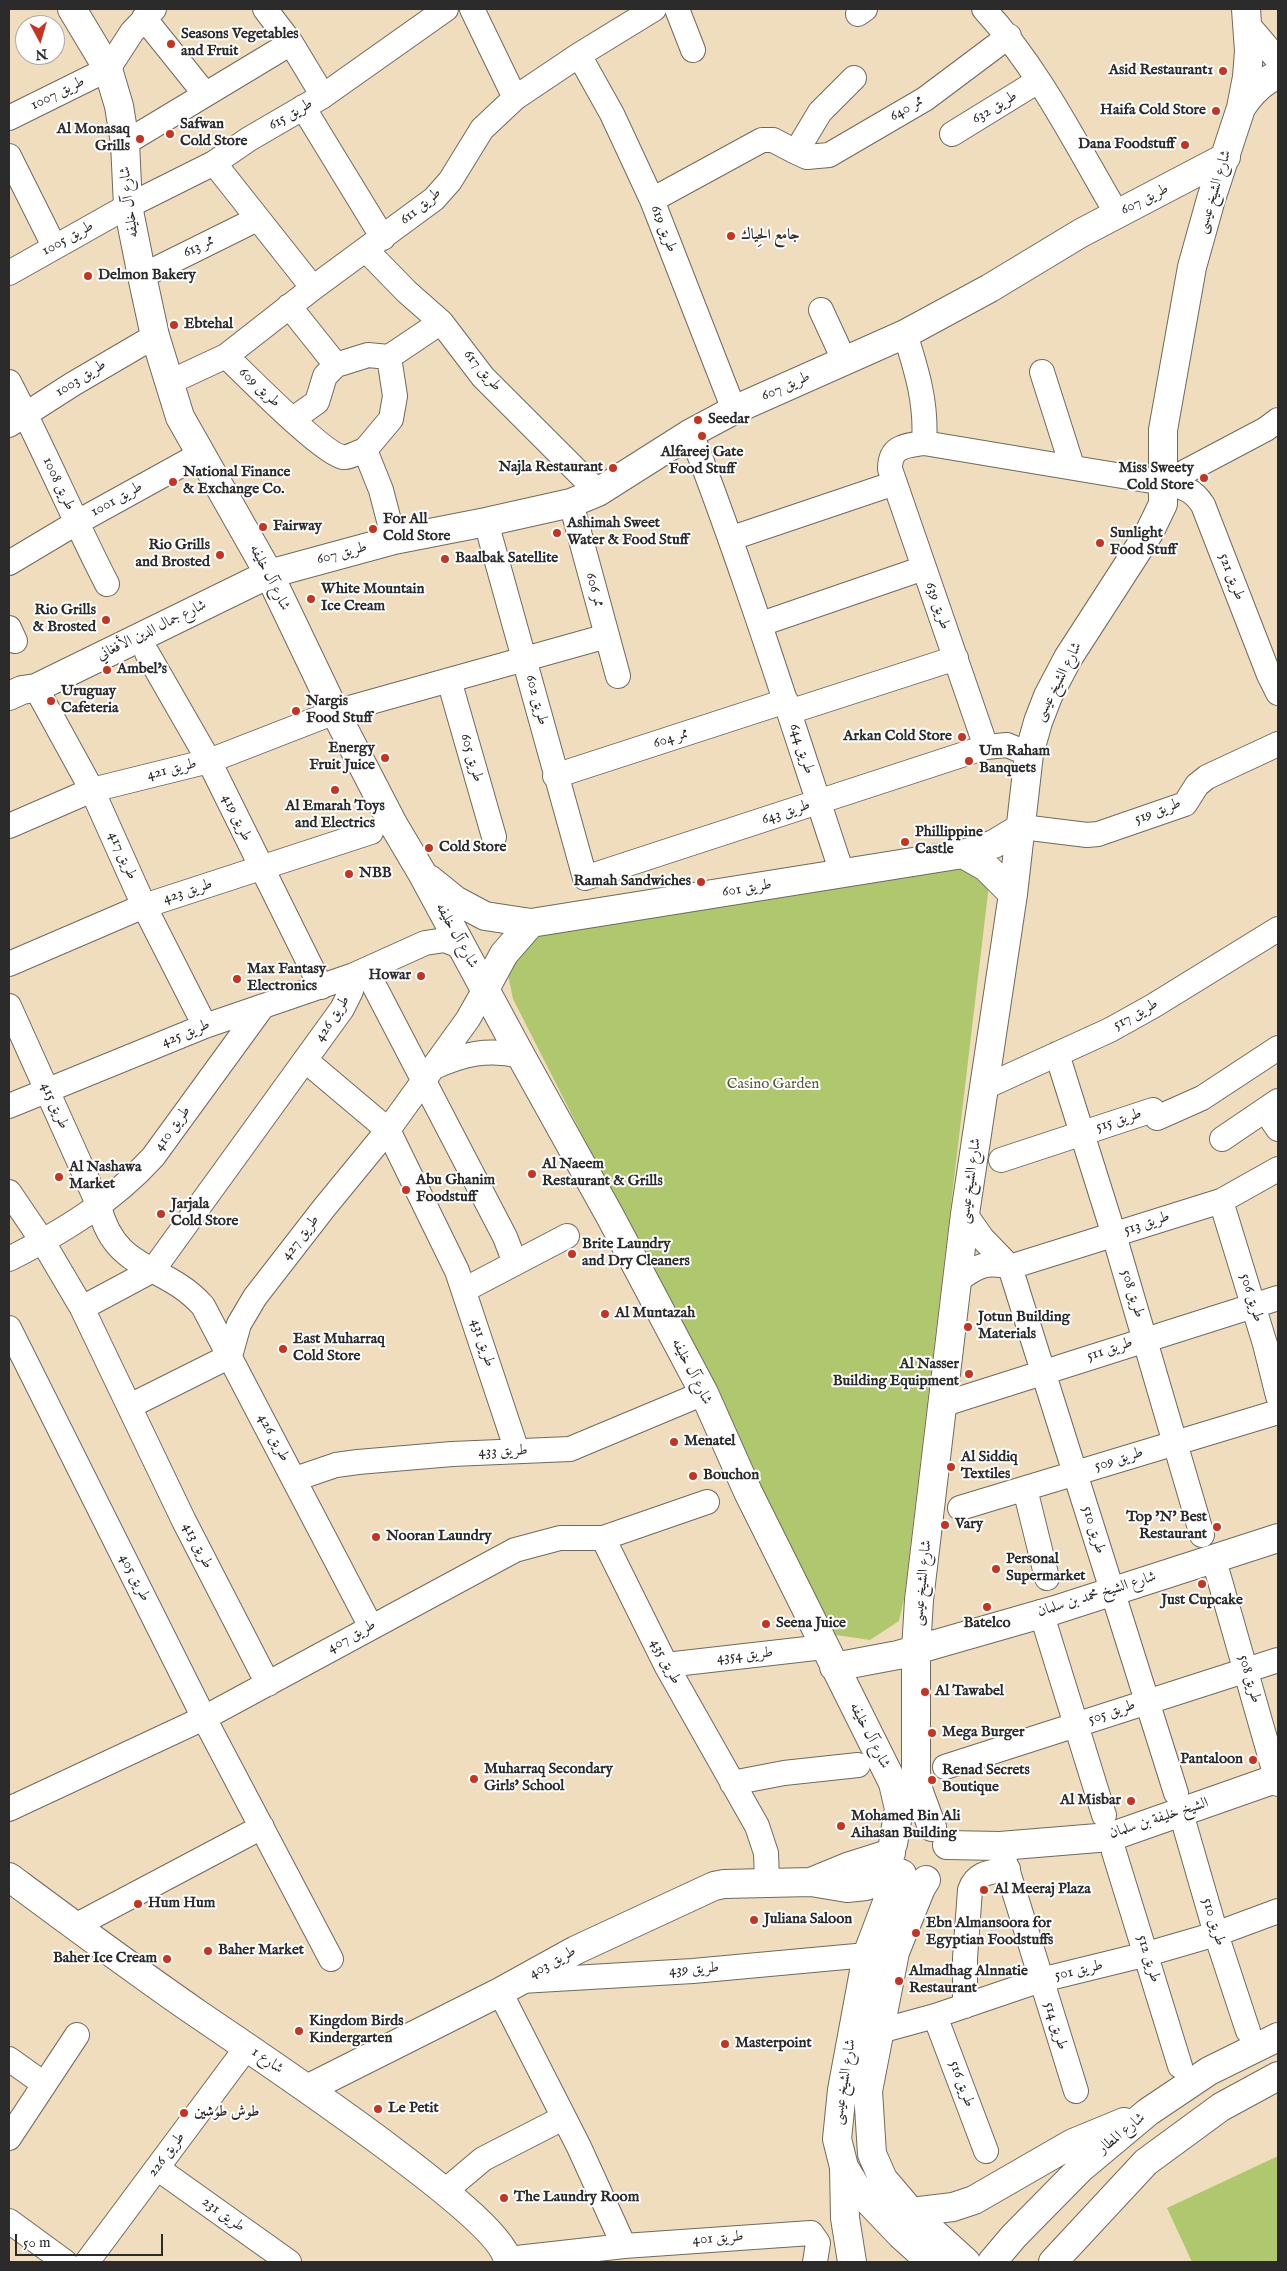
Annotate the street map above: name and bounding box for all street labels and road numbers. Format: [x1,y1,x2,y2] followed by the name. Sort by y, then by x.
[28,73,88,115] street label: طريق 1007
[969,87,1021,129] street label: طريق 632
[887,92,927,126] street label: ممر 640
[266,95,316,135] street label: طريق 615
[1194,148,1236,236] street label: شارع الشيخ عيسى
[117,165,143,239] street label: شارع آل خليفه
[1118,180,1172,220] street label: طريق 607
[397,185,445,229] street label: طريق 611
[646,203,680,255] street label: طريق 619
[39,217,97,261] street label: طريق 1005
[180,232,218,262] street label: ممر 613
[459,346,505,396] street label: طريق 617
[52,356,110,402] street label: طريق 1003
[234,364,284,412] street label: طريق 609
[759,368,813,406] street label: طريق 607
[38,454,78,514] street label: طريق 1008
[88,478,146,522] street label: طريق 1001
[315,539,369,569] street label: طريق 607
[245,542,293,614] street label: شارع آل خليفه
[1214,551,1248,603] street label: طريق 521
[581,571,607,609] street label: ممر 606
[920,580,954,632] street label: طريق 639
[94,597,210,665] street label: شارع جمال الدين الأفغاني
[1031,639,1087,725] street label: شارع الشيخ عيسى
[521,673,551,727] street label: طريق 602
[784,722,818,776] street label: طريق 644
[651,725,691,753] street label: ممر 604
[455,732,487,784] street label: طريق 605
[145,755,199,785] street label: طريق 421
[217,791,255,845] street label: طريق 419
[1132,795,1184,829] street label: طريق 519
[759,797,813,829] street label: طريق 643
[103,829,141,883] street label: طريق 417
[161,876,215,908] street label: طريق 423
[721,876,773,902] street label: طريق 601
[431,900,481,972] street label: شارع آل خليفه
[311,993,355,1045] street label: طريق 426
[1110,995,1162,1035] street label: طريق 517
[159,1016,213,1052] street label: طريق 425
[36,1080,72,1132] street label: طريق 415
[151,1103,195,1155] street label: طريق 410
[1094,1105,1144,1137] street label: طريق 515
[956,1137,986,1225] street label: شارع الشيخ عيسى
[1122,1208,1172,1240] street label: طريق 513
[278,1212,324,1264] street label: طريق 427
[1116,1268,1148,1320] street label: طريق 508
[1235,1272,1267,1324] street label: طريق 506
[466,1317,498,1369] street label: طريق 431
[1085,1334,1135,1366] street label: طريق 511
[667,1336,715,1408] street label: شارع آل خليفه
[253,1411,293,1465] street label: طريق 426
[478,1442,528,1462] street label: طريق 433
[1092,1444,1146,1476] street label: طريق 509
[1077,1504,1109,1556] street label: طريق 510
[178,1520,216,1572] street label: طريق 413
[910,1539,936,1627] street label: شارع الشيخ عيسى
[114,1551,154,1605] street label: طريق 405
[1035,1568,1159,1622] street label: شارع الشيخ محمد بن سلمان
[325,1616,379,1658] street label: طريق 407
[646,1636,684,1688] street label: طريق 435
[716,1644,774,1668] street label: طريق 4354
[1234,1653,1264,1705] street label: طريق 508
[1086,1697,1138,1729] street label: طريق 505
[845,1700,893,1772] street label: شارع آل خليفه
[1107,1794,1211,1844] street label: الشيخ خليفة بن سلمان
[1197,1896,1229,1948] street label: طريق 510
[1132,1933,1164,1985] street label: طريق 512
[526,1943,580,1983] street label: طريق 403
[1053,1957,1105,1985] street label: طريق 501
[668,1959,720,1981] street label: طريق 439
[1039,2000,1071,2052] street label: طريق 514
[829,2038,861,2126] street label: شارع الشيخ عيسى
[248,2044,286,2078] street label: شارع 1
[944,2058,978,2110] street label: طريق 516
[1095,2110,1149,2158] street label: شارع المطار
[144,2129,190,2181] street label: طريق 226
[198,2193,248,2237] street label: طريق 231
[692,2228,744,2250] street label: طريق 401

